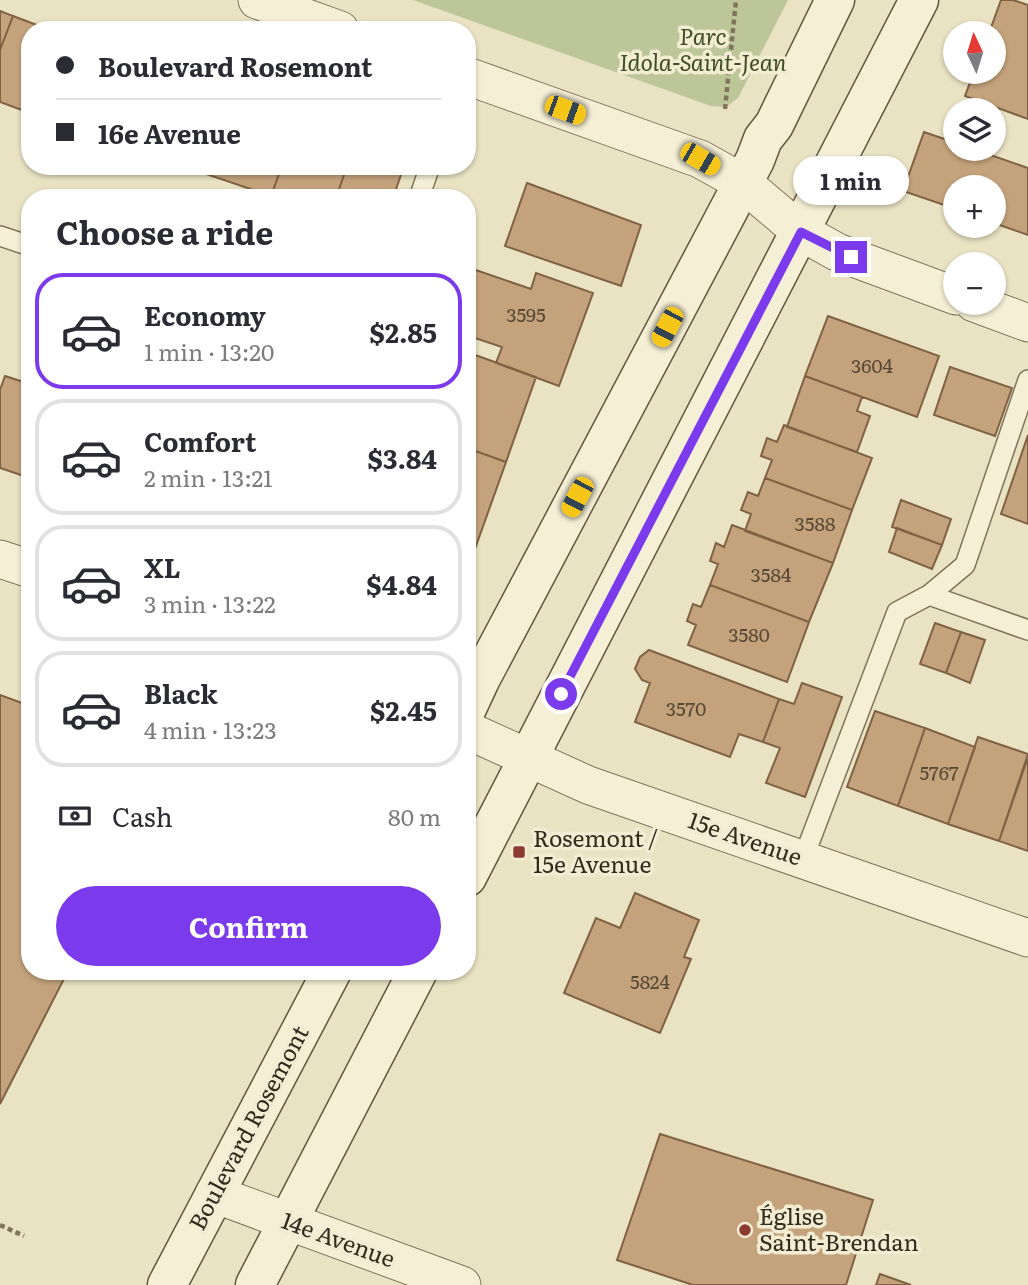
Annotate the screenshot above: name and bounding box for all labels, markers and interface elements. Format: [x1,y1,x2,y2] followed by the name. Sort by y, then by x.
[619,18,787,78] park label: Parc Idola-Saint-Jean
[943,21,1006,84] north arrow
[943,21,1006,315] map controls
[98,46,372,85] text: Boulevard Rosemont
[542,93,589,127] car
[943,98,1006,161] button: layers
[98,113,241,152] text: 16e Avenue
[677,139,724,179] car
[793,156,909,204] callout: 1 min
[820,163,882,197] text: 1 min
[943,175,1006,238] button: +
[56,207,273,255] text: Choose a ride
[835,241,867,273] route end
[943,252,1006,315] button: −
[144,295,266,334] text: Economy
[60,300,123,363] icon: car
[506,300,546,328] house number: 3595
[648,304,687,350] car
[370,312,437,351] text: $2.85
[144,334,274,368] text: 1 min · 13:20
[851,351,894,379] house number: 3604
[144,421,256,460] text: Comfort
[60,426,123,489] icon: car
[367,438,437,477] text: $3.84
[144,460,273,494] text: 2 min · 13:21
[558,474,597,520] car
[795,509,835,537] house number: 3588
[144,547,181,586] text: XL
[60,552,123,615] icon: car
[751,560,792,588] house number: 3584
[366,564,437,603] text: $4.84
[144,586,276,620] text: 3 min · 13:22
[728,620,770,648] house number: 3580
[144,673,218,712] text: Black
[60,678,123,741] icon: car
[545,678,577,710] route start
[370,690,437,729] text: $2.45
[666,694,706,722] house number: 3570
[144,712,277,746] text: 4 min · 13:23
[919,758,959,786] house number: 5767
[112,796,173,835] text: Cash
[56,797,94,835] icon: cash
[388,799,441,833] text: 80 m
[684,802,807,872] street label: 15e Avenue
[533,820,658,880] place label: Rosemont / 15e Avenue
[511,844,527,860] marker: Rosemont / 15e Avenue
[56,886,441,966] button: Confirm
[630,967,670,995] house number: 5824
[179,1018,316,1235] street label: Boulevard Rosemont
[759,1198,919,1258] place label: Église Saint-Brendan
[277,1202,400,1274] street label: 14e Avenue
[737,1222,753,1238] marker: Église Saint-Brendan

